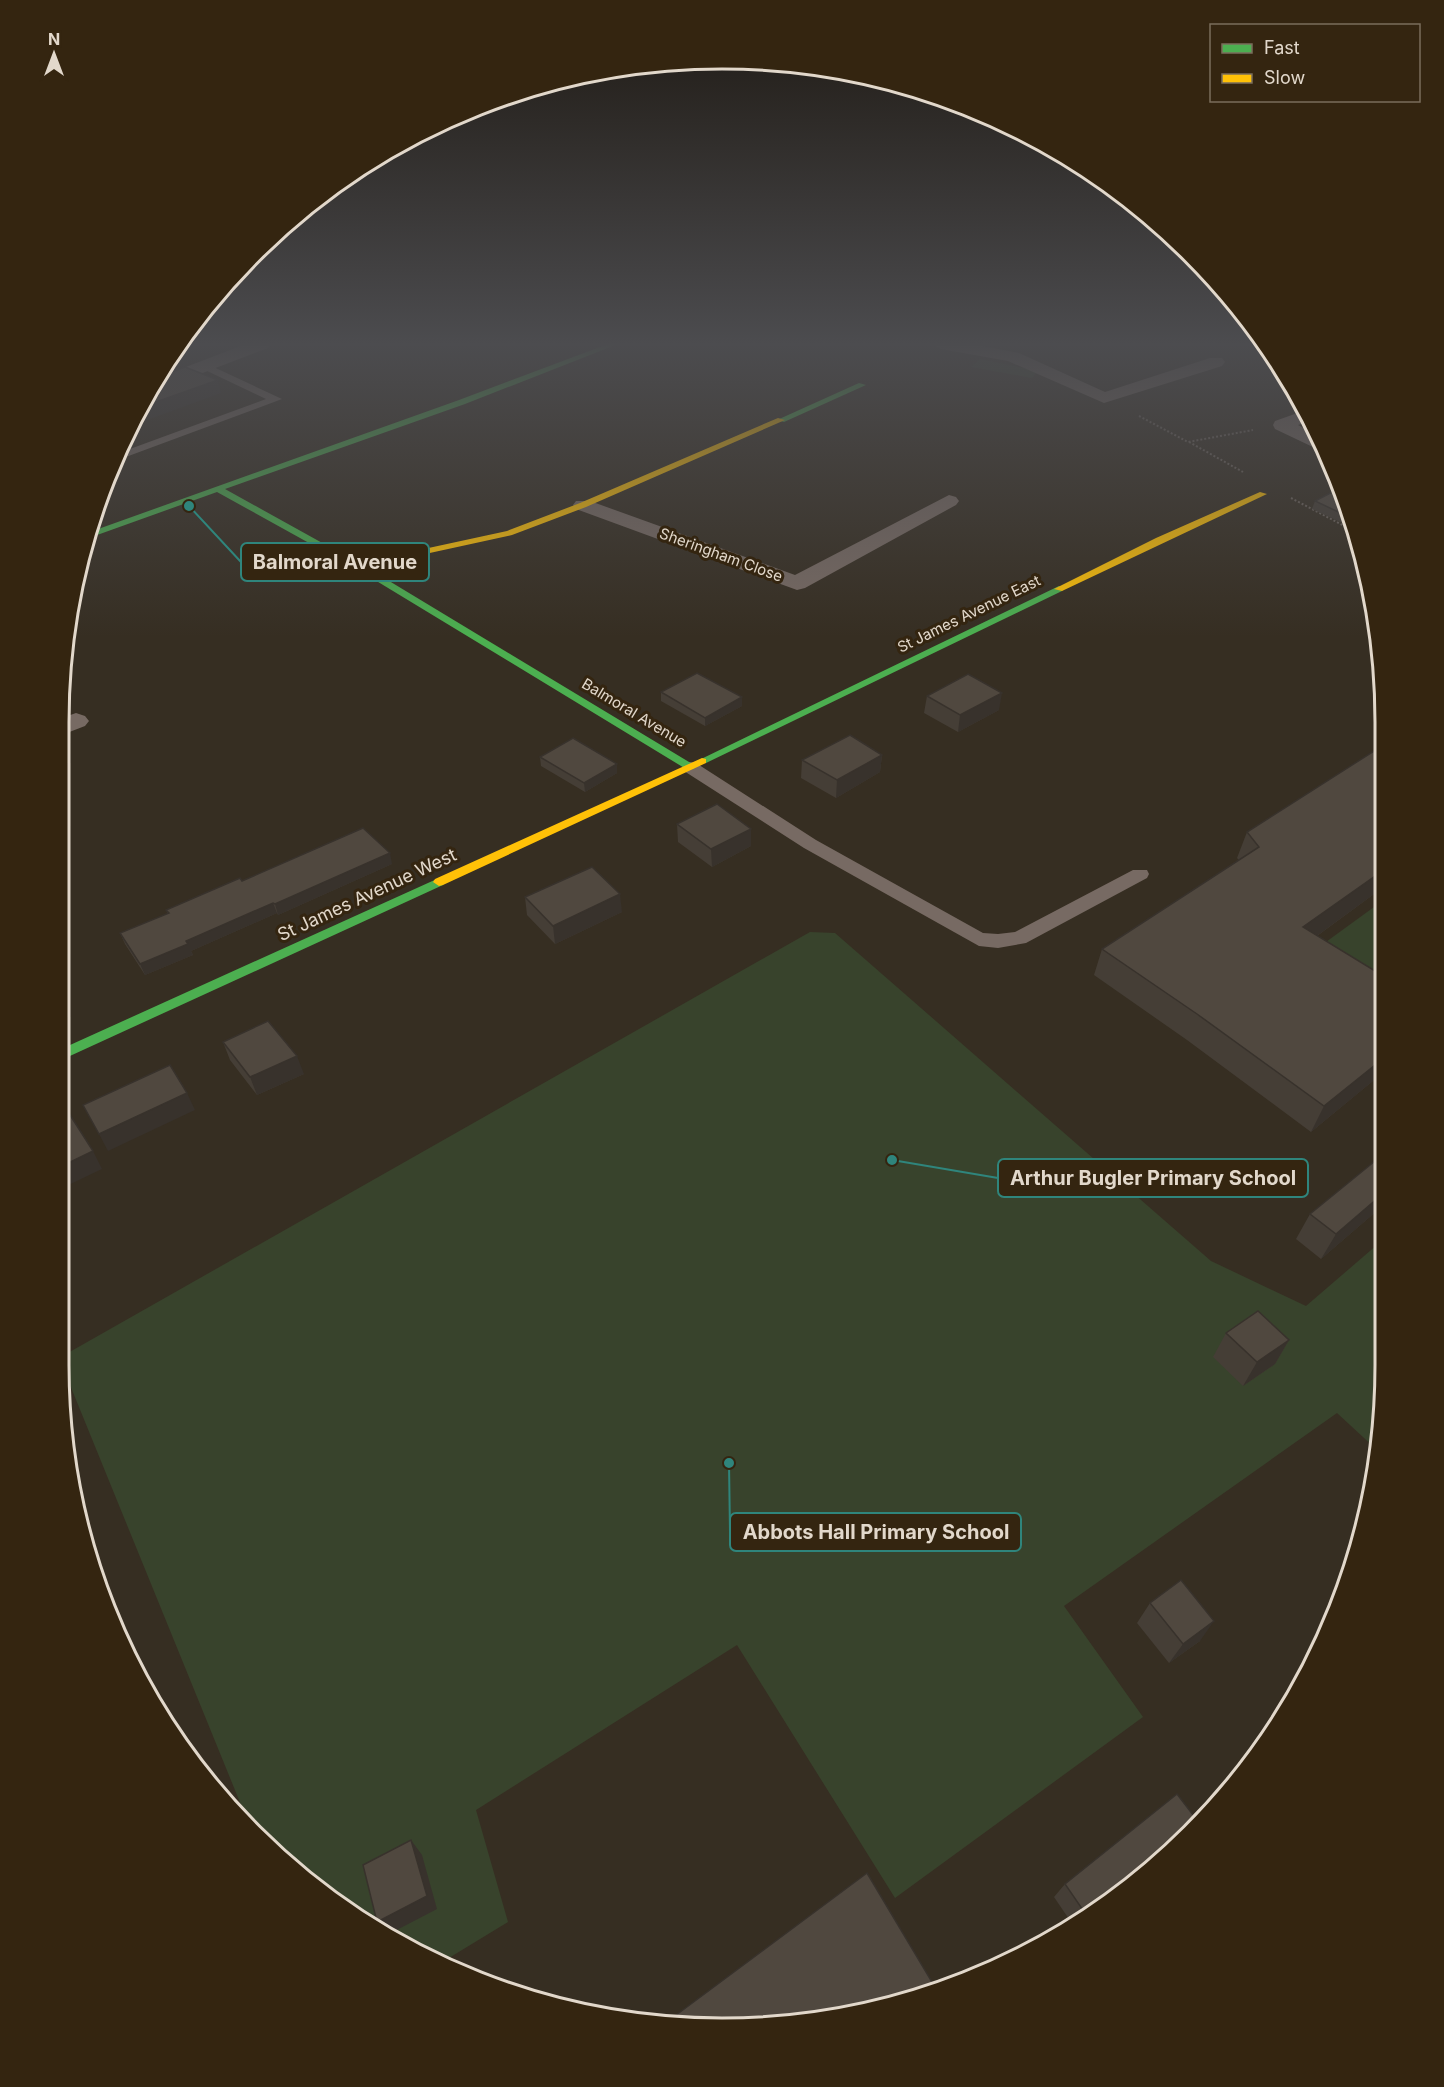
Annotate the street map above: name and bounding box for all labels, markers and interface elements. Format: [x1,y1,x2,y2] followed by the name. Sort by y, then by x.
[24,24,84,84] north arrow
[1210,24,1420,102] legend
[48,29,60,49] text: N
[1264,37,1300,58] text: Fast
[1264,67,1305,88] text: Slow
[657,523,785,586] street label: Sheringham Close
[241,543,429,581] callout: Balmoral Avenue
[253,550,417,574] text: Balmoral Avenue
[894,571,1044,656] street label: St James Avenue East
[579,674,690,751] street label: Balmoral Avenue
[274,844,460,945] street label: St James Avenue West
[998,1159,1308,1197] callout: Arthur Bugler Primary School
[1010,1166,1296,1190] text: Arthur Bugler Primary School
[730,1513,1021,1551] callout: Abbots Hall Primary School
[743,1520,1009,1544] text: Abbots Hall Primary School

